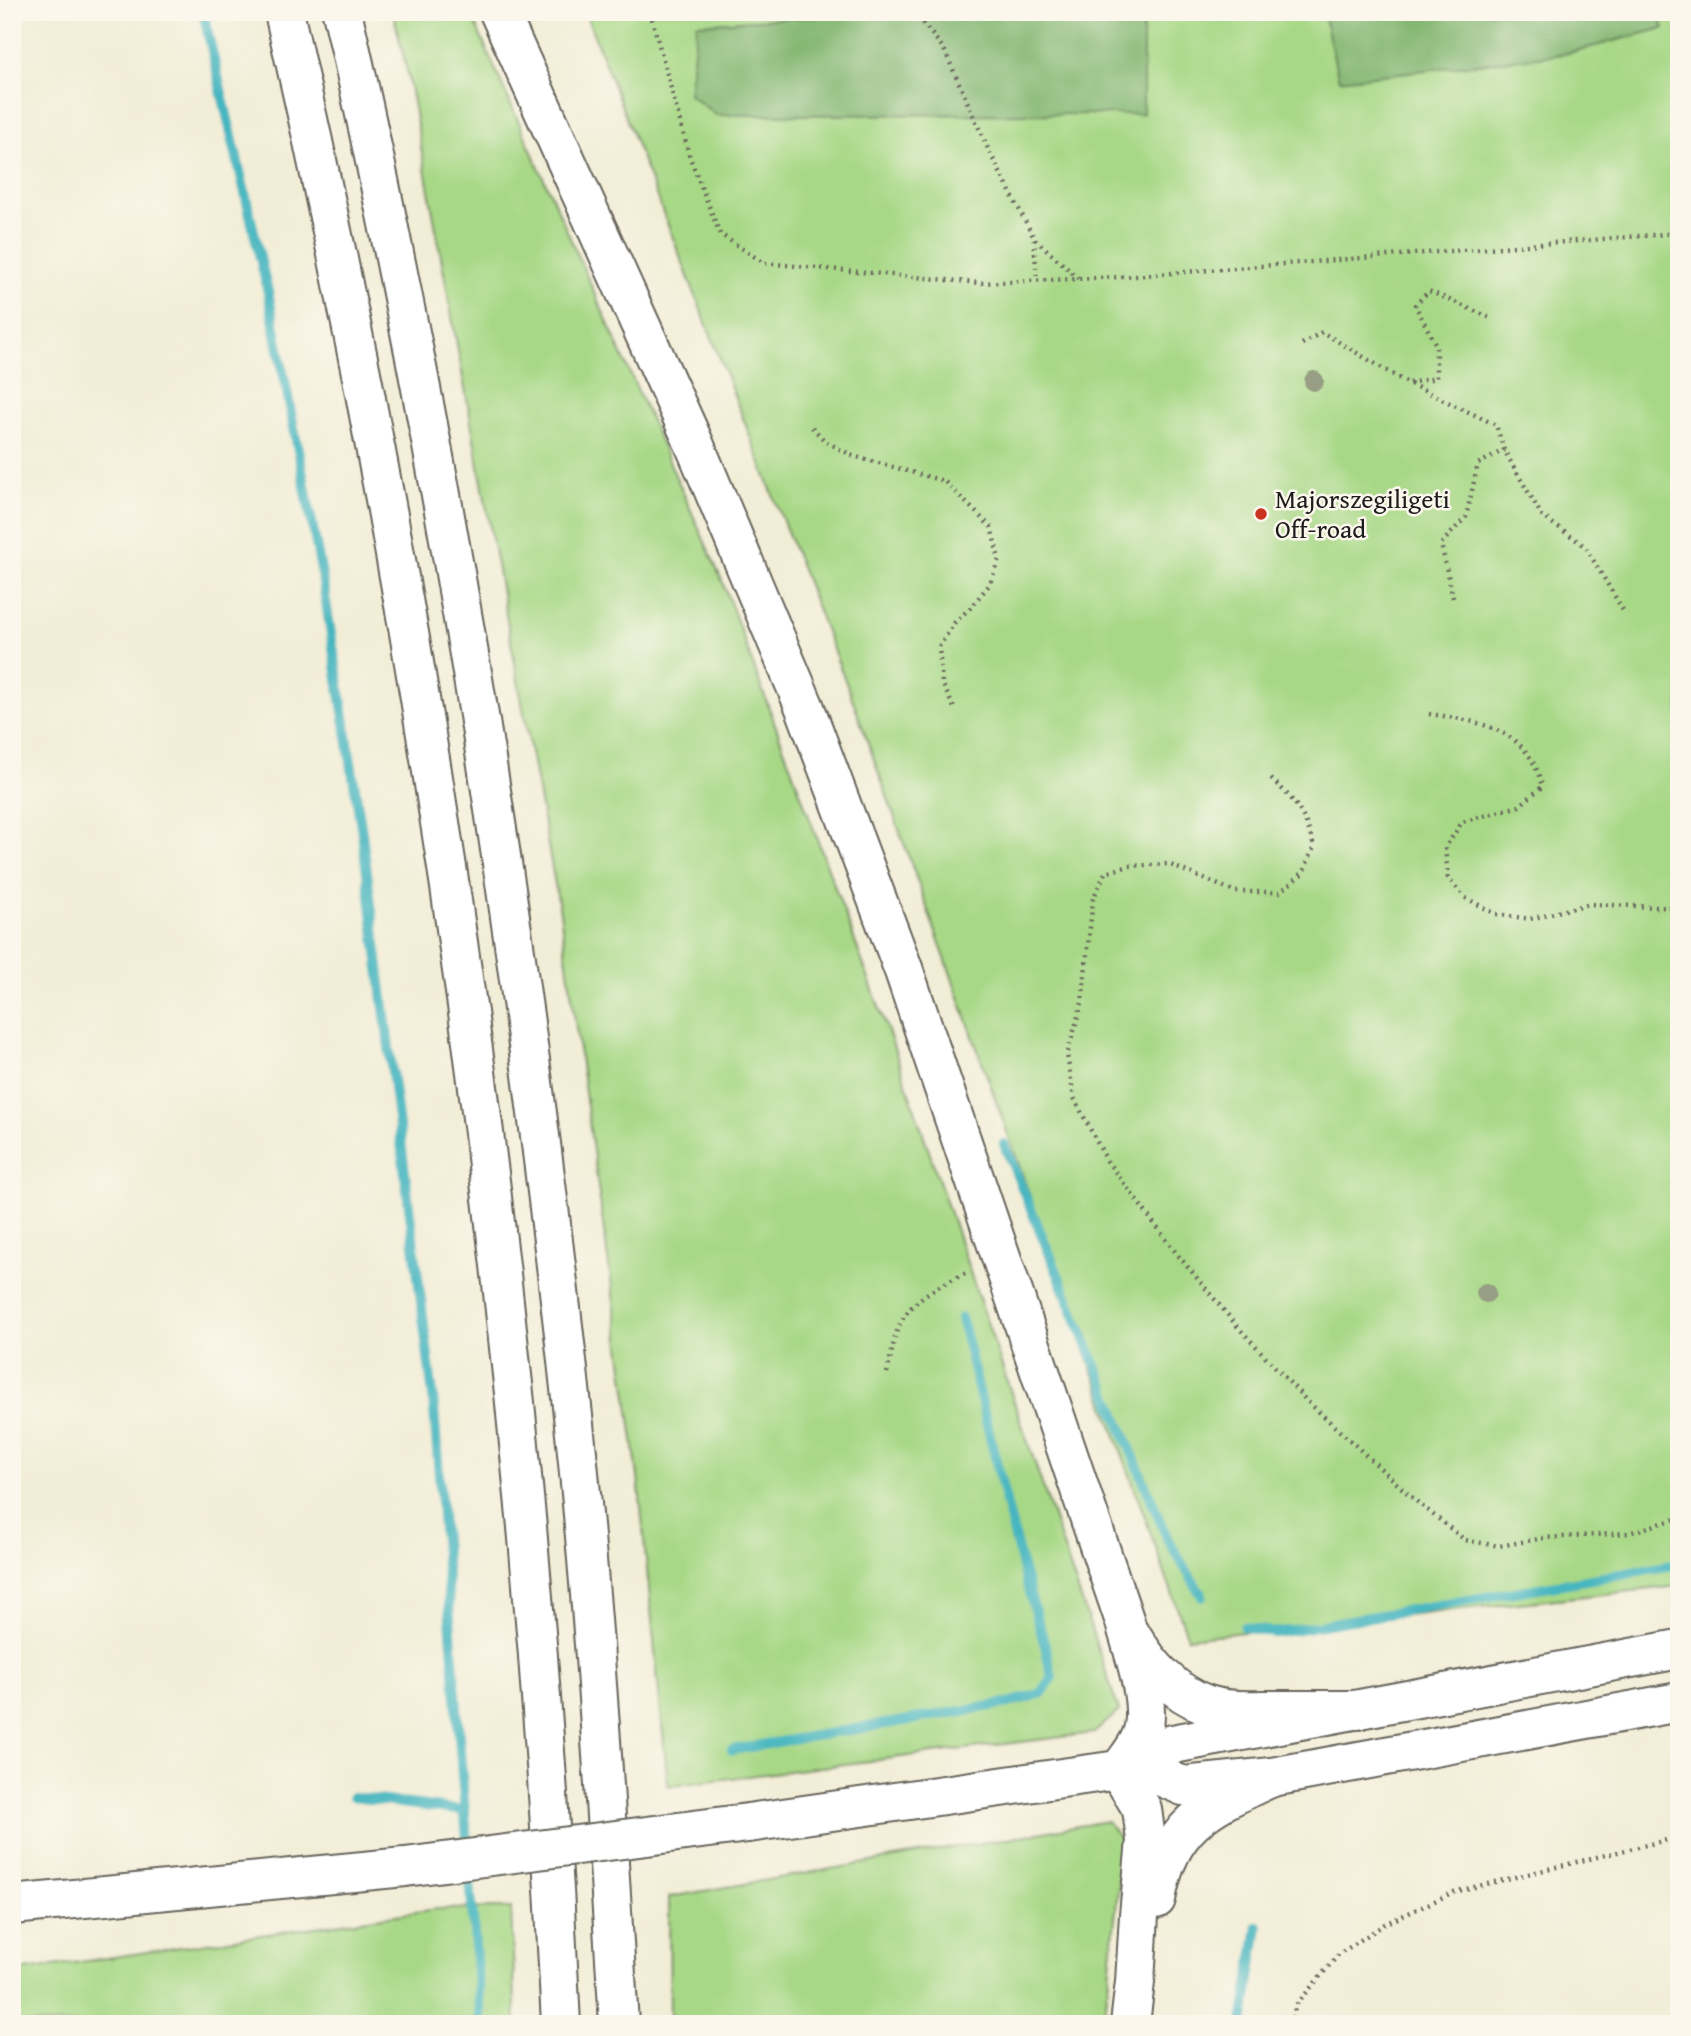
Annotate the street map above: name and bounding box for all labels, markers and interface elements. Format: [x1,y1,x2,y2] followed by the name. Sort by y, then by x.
[1275,479,1450,548] place label: Majorszegiligeti Off-road
[1253,506,1269,522] marker: Majorszegiligeti Off-road

